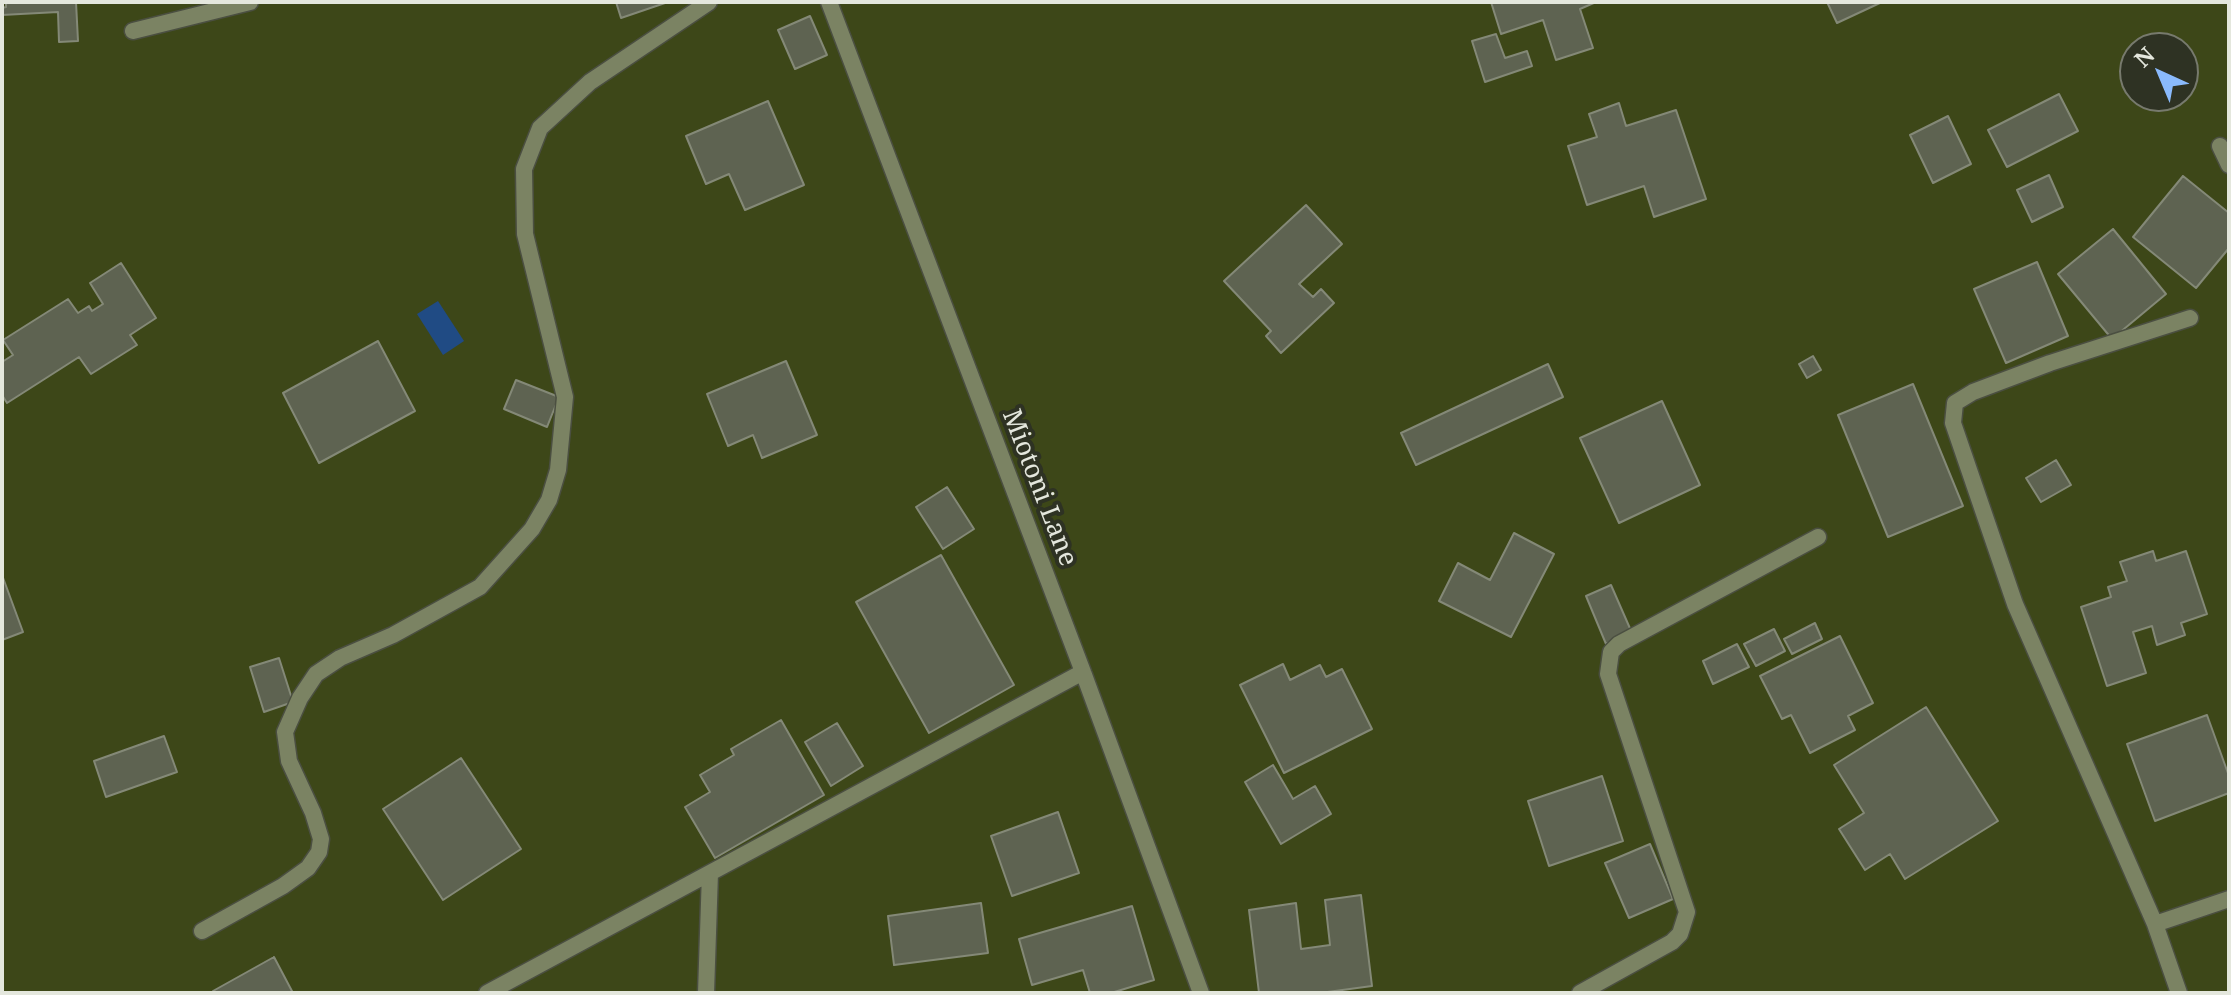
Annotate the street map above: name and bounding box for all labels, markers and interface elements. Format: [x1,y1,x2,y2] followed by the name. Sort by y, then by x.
[2119,32,2199,112] north arrow
[2127,39,2160,73] text: N
[995,405,1083,571] street label: Miotoni Lane

